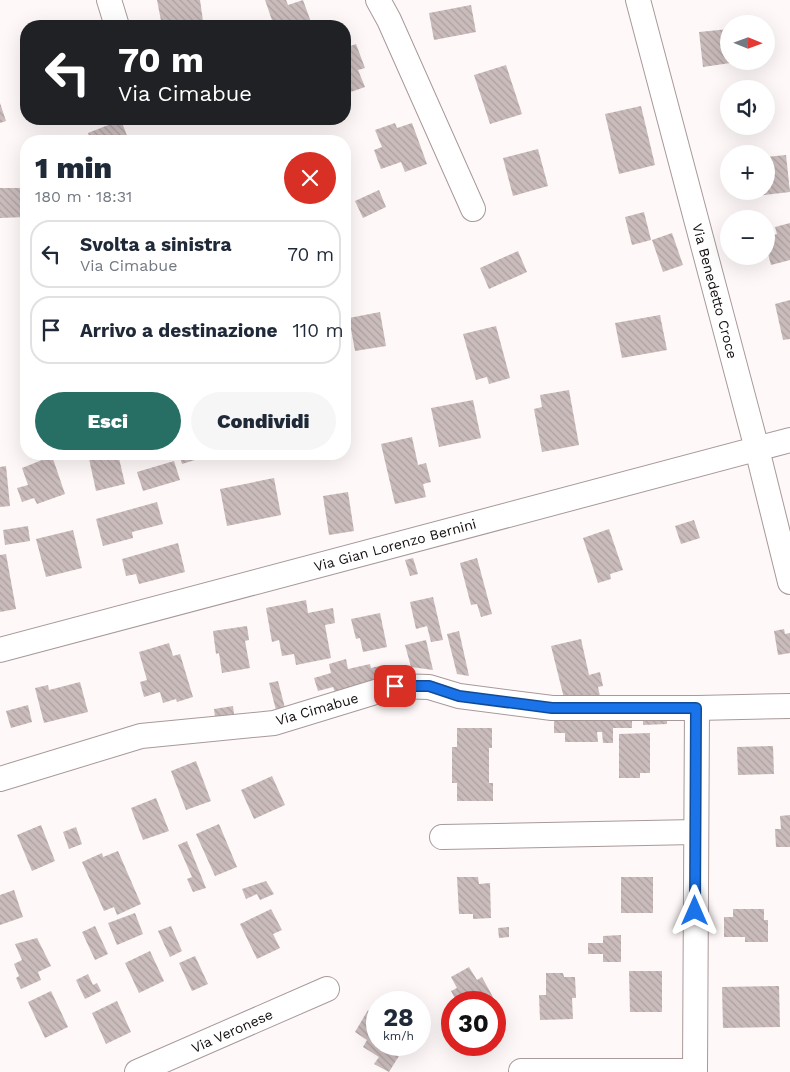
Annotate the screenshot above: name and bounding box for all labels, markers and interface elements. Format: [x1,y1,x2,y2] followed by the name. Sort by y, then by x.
[720,15,775,70] north arrow
[720,15,775,265] map controls
[118,39,204,81] text: 70 m
[35,40,100,105] icon: left
[720,80,775,135] button: sound
[118,81,252,106] text: Via Cimabue
[720,145,775,200] button: +
[35,150,112,185] text: 1 min
[284,152,336,204] button: close
[35,187,132,206] text: 180 m · 18:31
[720,210,775,265] button: −
[689,222,741,360] street label: Via Benedetto Croce
[80,233,231,256] text: Svolta a sinistra
[37,240,65,268] icon: left
[287,243,334,266] text: 70 m
[80,256,177,275] text: Via Cimabue
[37,316,65,344] icon: arrive
[80,319,277,342] text: Arrivo a destinazione
[292,319,344,342] text: 110 m
[35,392,181,450] button: Esci
[191,392,336,450] button: Condividi
[312,516,478,574] street label: Via Gian Lorenzo Bernini
[374,665,416,707] pin
[381,672,409,700] icon: arrive
[274,690,360,728] street label: Via Cimabue
[668,884,720,936] position arrow
[441,991,506,1056] speed limit sign: 30
[383,1003,414,1032] text: 28
[189,1006,275,1056] street label: Via Veronese
[383,1029,414,1043] text: km/h

